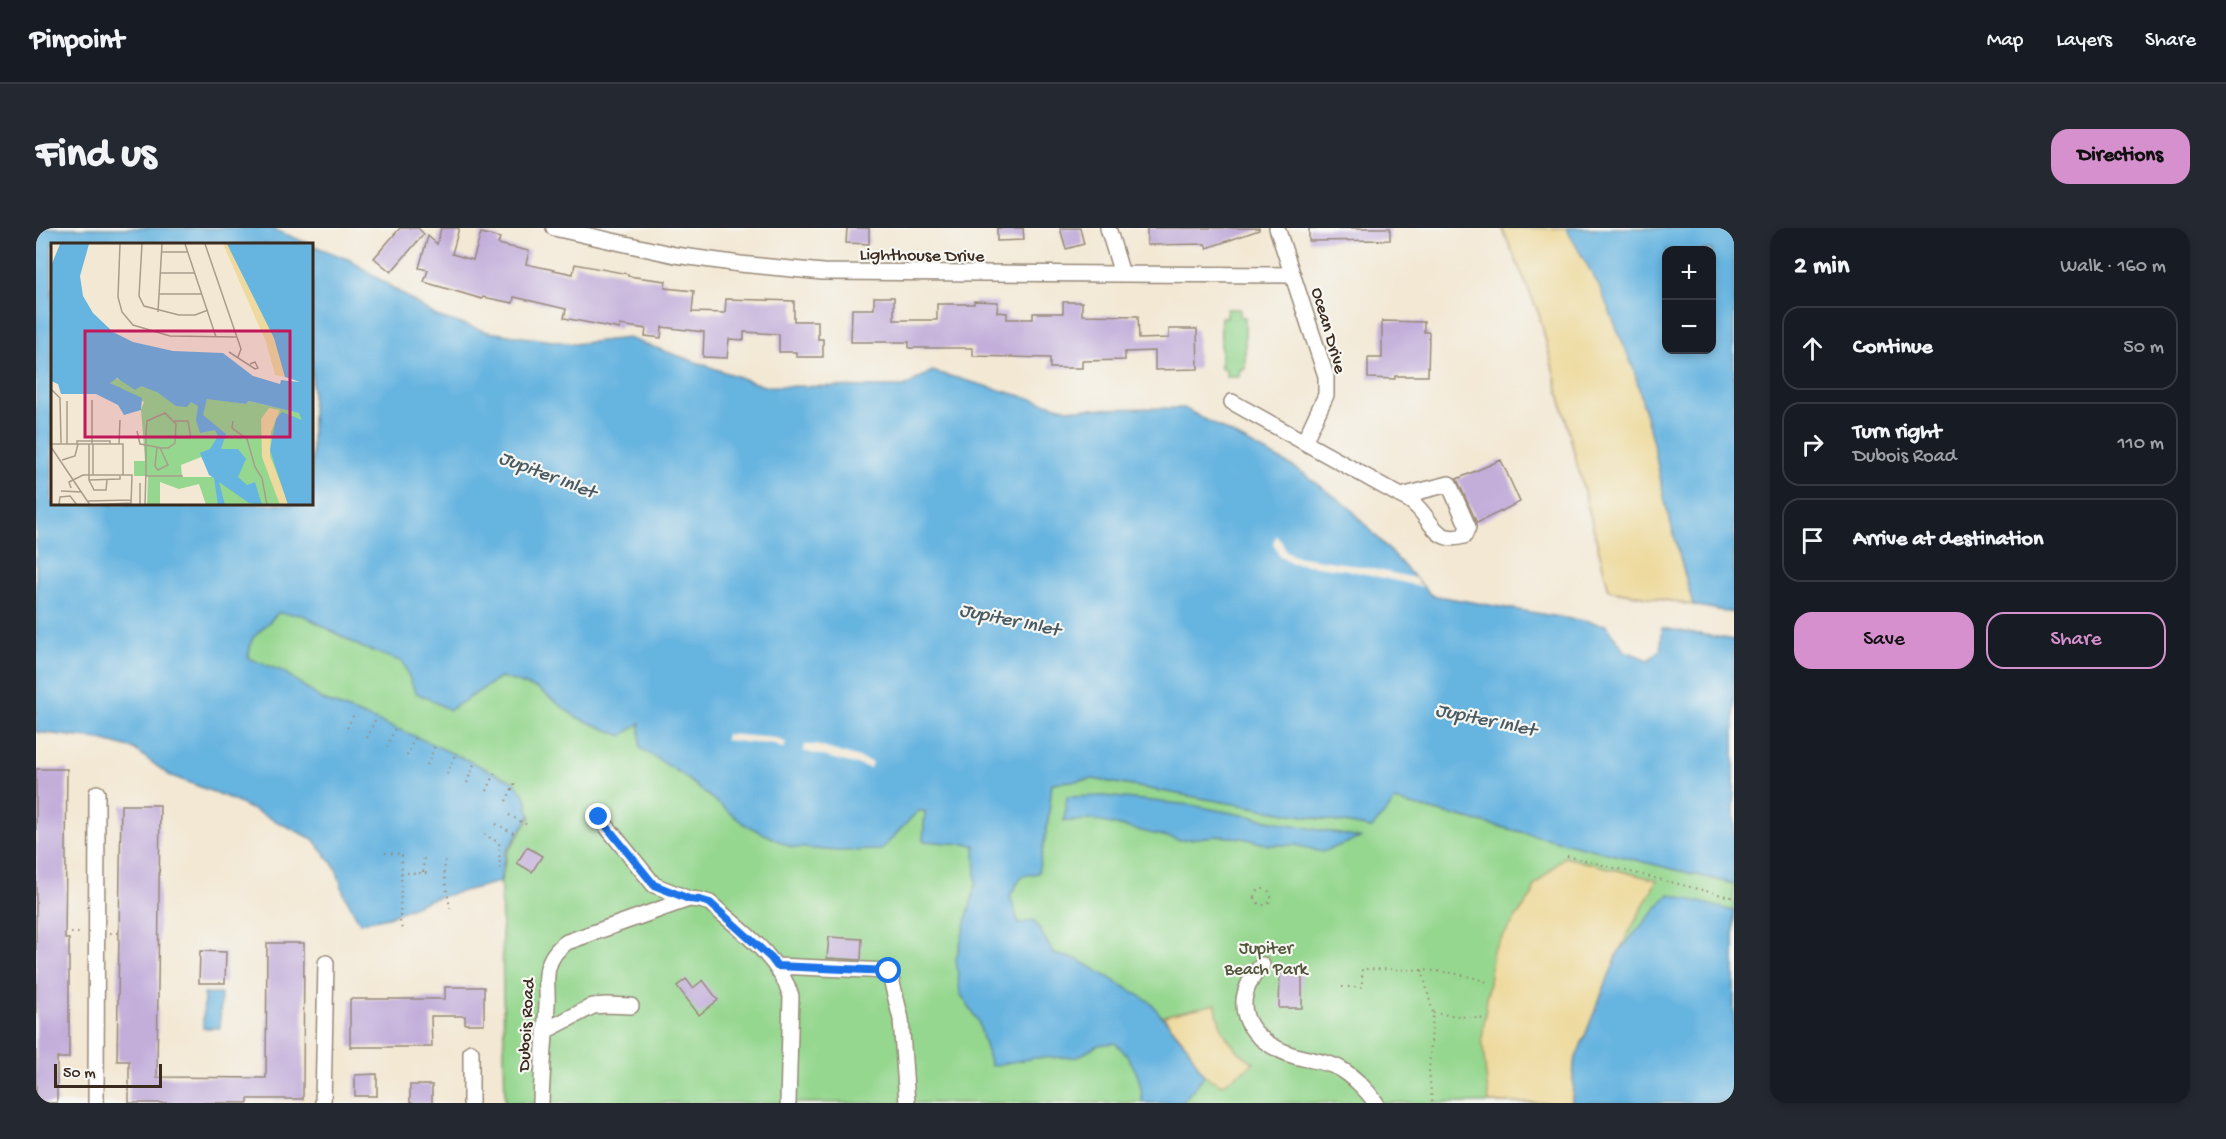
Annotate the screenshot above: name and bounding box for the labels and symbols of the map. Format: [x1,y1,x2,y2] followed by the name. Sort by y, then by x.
[51,243,314,506] inset map
[859,245,985,268] street label: Lighthouse Drive
[1305,285,1350,377] street label: Ocean Drive
[495,447,602,507] water label: Jupiter Inlet
[957,600,1065,644] water label: Jupiter Inlet
[1433,700,1541,744] water label: Jupiter Inlet
[585,803,611,829] route end
[1224,939,1309,981] park label: Jupiter Beach Park
[875,957,901,983] route start
[515,977,540,1073] street label: Dubois Road
[54,1061,162,1088] scale bar

